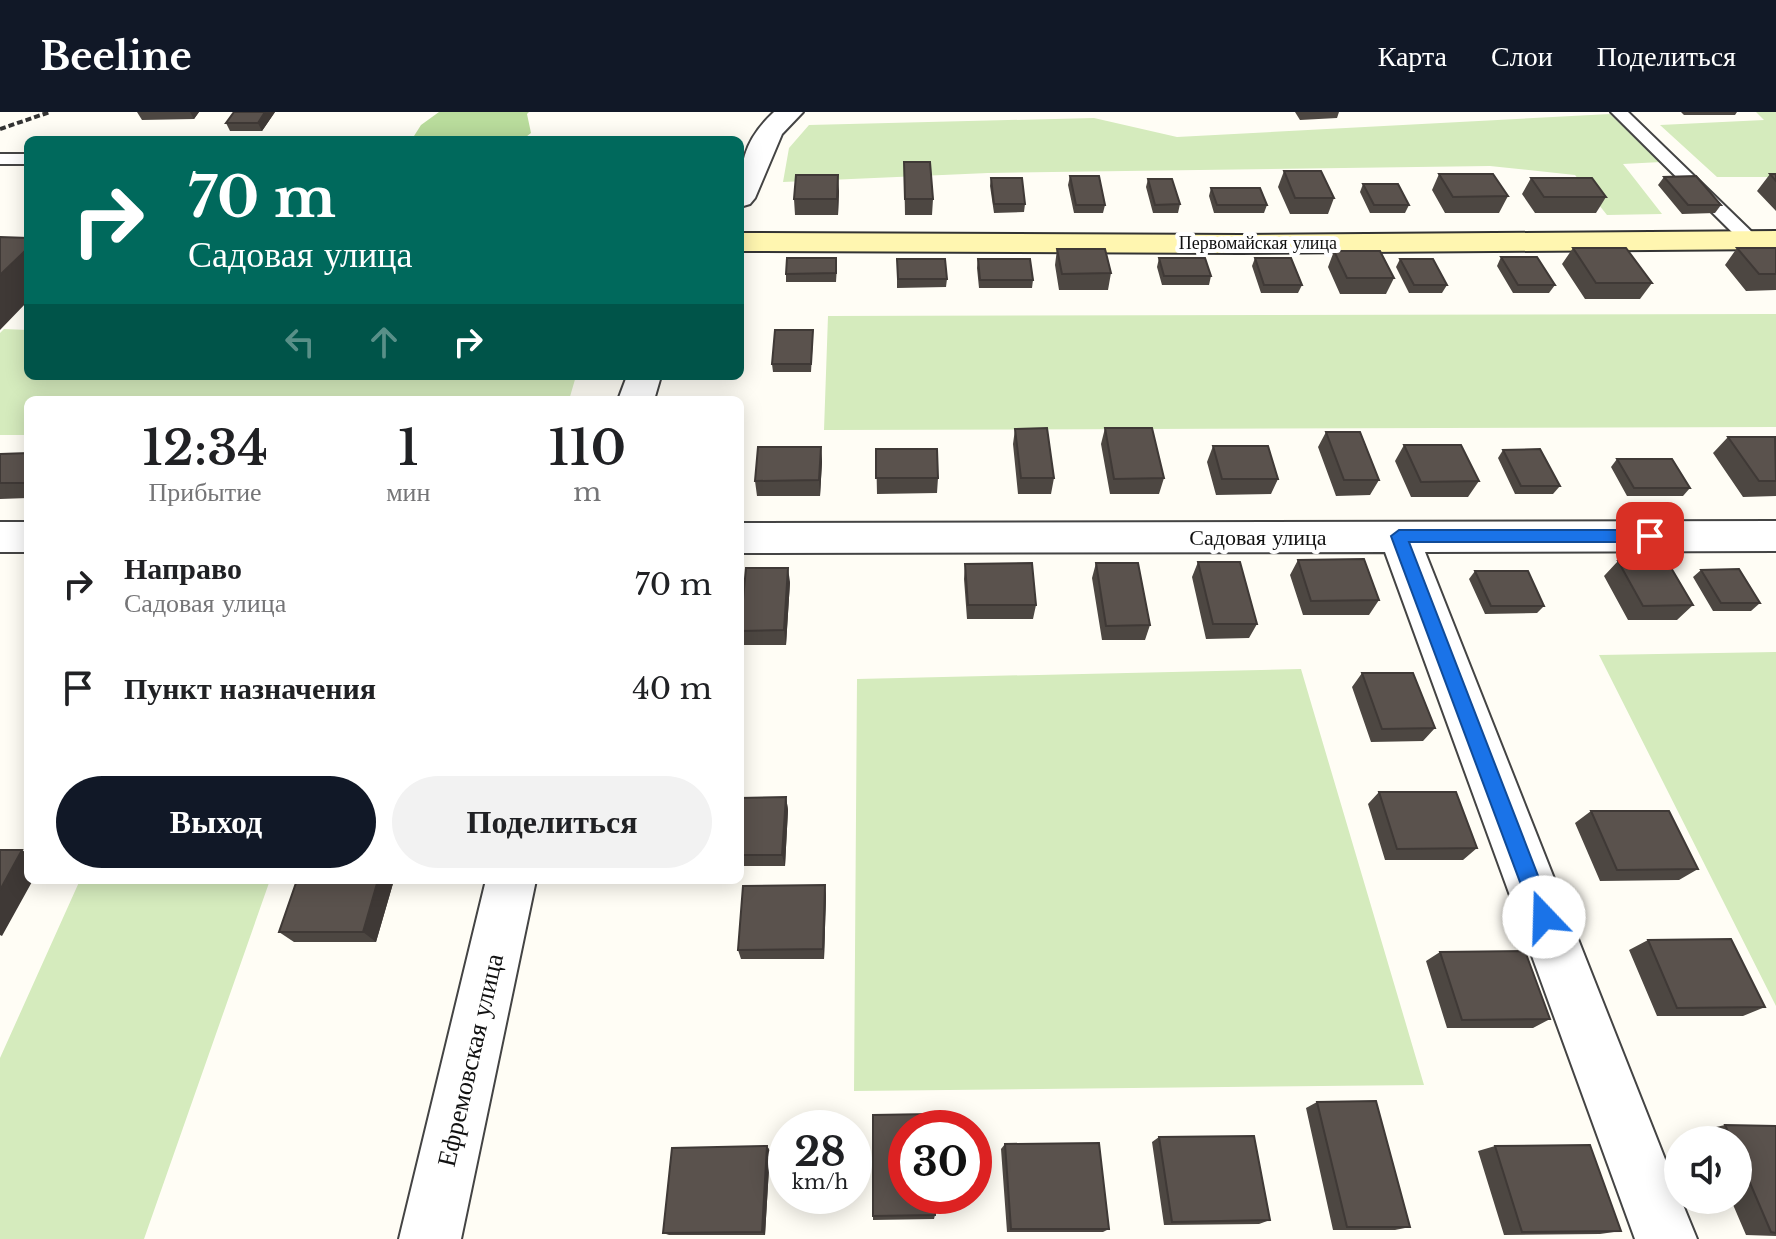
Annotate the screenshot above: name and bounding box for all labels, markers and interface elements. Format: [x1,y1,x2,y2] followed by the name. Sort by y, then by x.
[40,33,192,80] text: Beeline
[1378,39,1447,74] text: Карта
[1491,39,1553,74] text: Слои
[1597,39,1736,74] text: Поделиться
[188,163,336,232] text: 70 m
[56,168,160,272] icon: right
[188,232,413,277] text: Садовая улица
[1179,232,1337,254] street label: Первомайская улица
[278,320,322,364] icon: left
[362,320,406,364] icon: ahead
[446,320,490,364] icon: right
[142,418,268,478] text: 12:34
[398,418,419,478] text: 1
[548,418,626,478] text: 110
[148,476,262,508] text: Прибытие
[386,476,430,508] text: мин
[573,476,601,508] text: m
[1616,502,1684,570] pin
[1628,514,1672,558] icon: arrive
[1189,524,1327,551] street label: Садовая улица
[124,550,242,587] text: Направо
[56,562,100,606] icon: right
[635,566,712,603] text: 70 m
[124,587,286,619] text: Садовая улица
[56,666,100,710] icon: arrive
[124,670,376,707] text: Пункт назначения
[632,670,712,707] text: 40 m
[56,776,376,868] button: Выход
[392,776,712,868] button: Поделиться
[1502,875,1586,959] position arrow
[430,950,510,1170] street label: Ефремовская улица
[888,1110,992,1214] speed limit sign: 30
[1664,1126,1752,1214] map controls
[1664,1126,1752,1214] button: sound
[794,1127,846,1177] text: 28
[792,1170,848,1194] text: km/h

